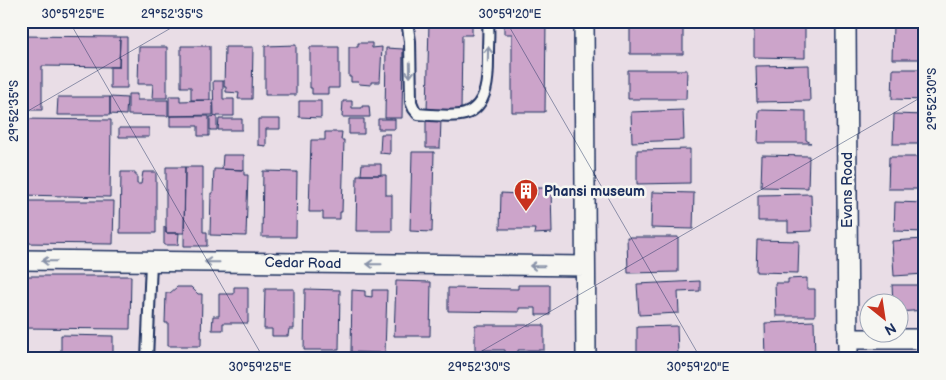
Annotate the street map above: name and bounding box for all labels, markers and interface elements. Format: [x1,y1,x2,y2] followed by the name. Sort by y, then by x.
[42,7,104,22] text: 30°59'25"E
[141,7,203,22] text: 29°52'35"S
[479,7,542,22] text: 30°59'20"E
[483,46,493,62] one-way arrow
[406,61,415,77] one-way arrow
[925,68,940,130] text: 29°52'30"S
[7,80,22,142] text: 29°52'35"S
[839,152,856,228] street label: Evans Road
[513,178,539,212] building icon: Phansi museum
[544,183,645,200] place label: Phansi museum
[264,254,342,272] street label: Cedar Road
[41,256,58,266] one-way arrow
[204,258,220,267] one-way arrow
[366,259,382,269] one-way arrow
[529,261,545,271] one-way arrow
[858,292,908,342] north arrow
[881,319,899,339] text: N
[229,360,291,375] text: 30°59'25"E
[448,360,510,375] text: 29°52'30"S
[667,360,730,375] text: 30°59'20"E

